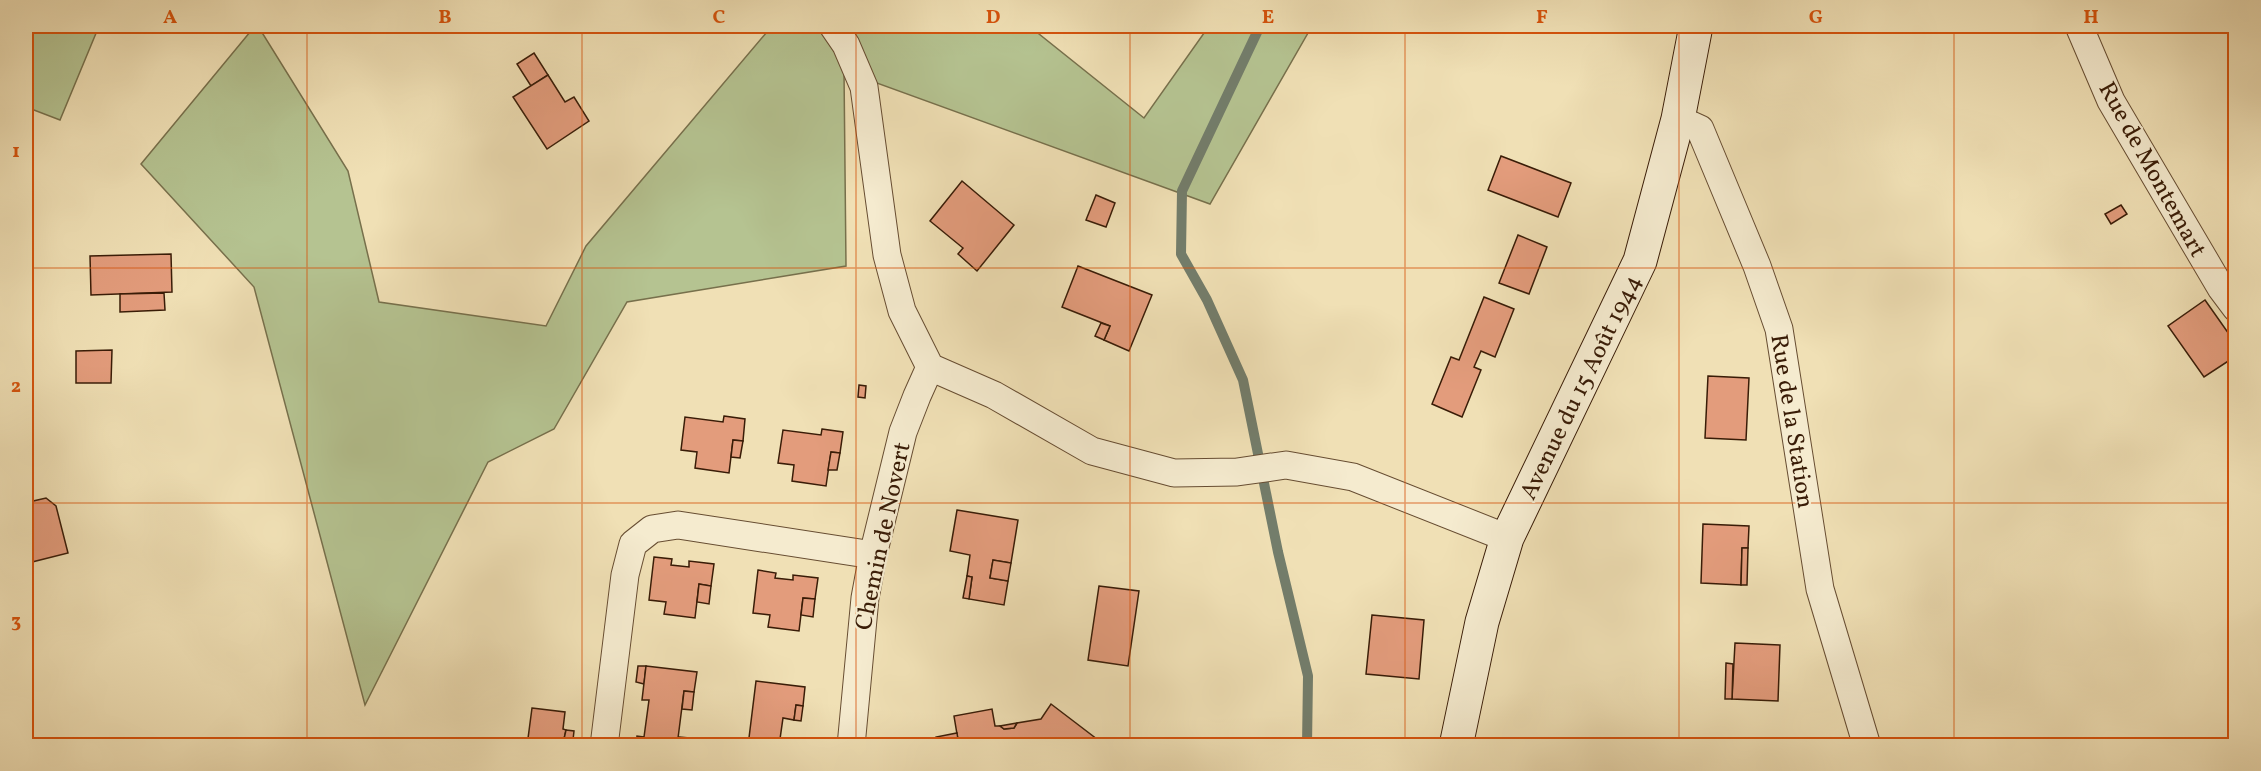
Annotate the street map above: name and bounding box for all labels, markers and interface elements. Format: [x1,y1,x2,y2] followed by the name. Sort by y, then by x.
[163,4,177,32] text: A
[438,4,452,32] text: B
[713,4,726,32] text: C
[986,4,1000,32] text: D
[1262,4,1274,32] text: E
[1536,4,1548,32] text: F
[1809,4,1823,32] text: G
[2083,4,2099,32] text: H
[2089,76,2214,264] street label: Rue de Montemart
[12,138,20,166] text: 1
[1512,270,1651,506] street label: Avenue du 15 Août 1944
[1760,332,1822,511] street label: Rue de la Station
[11,373,21,401] text: 2
[847,439,920,634] street label: Chemin de Novert
[11,608,21,636] text: 3

